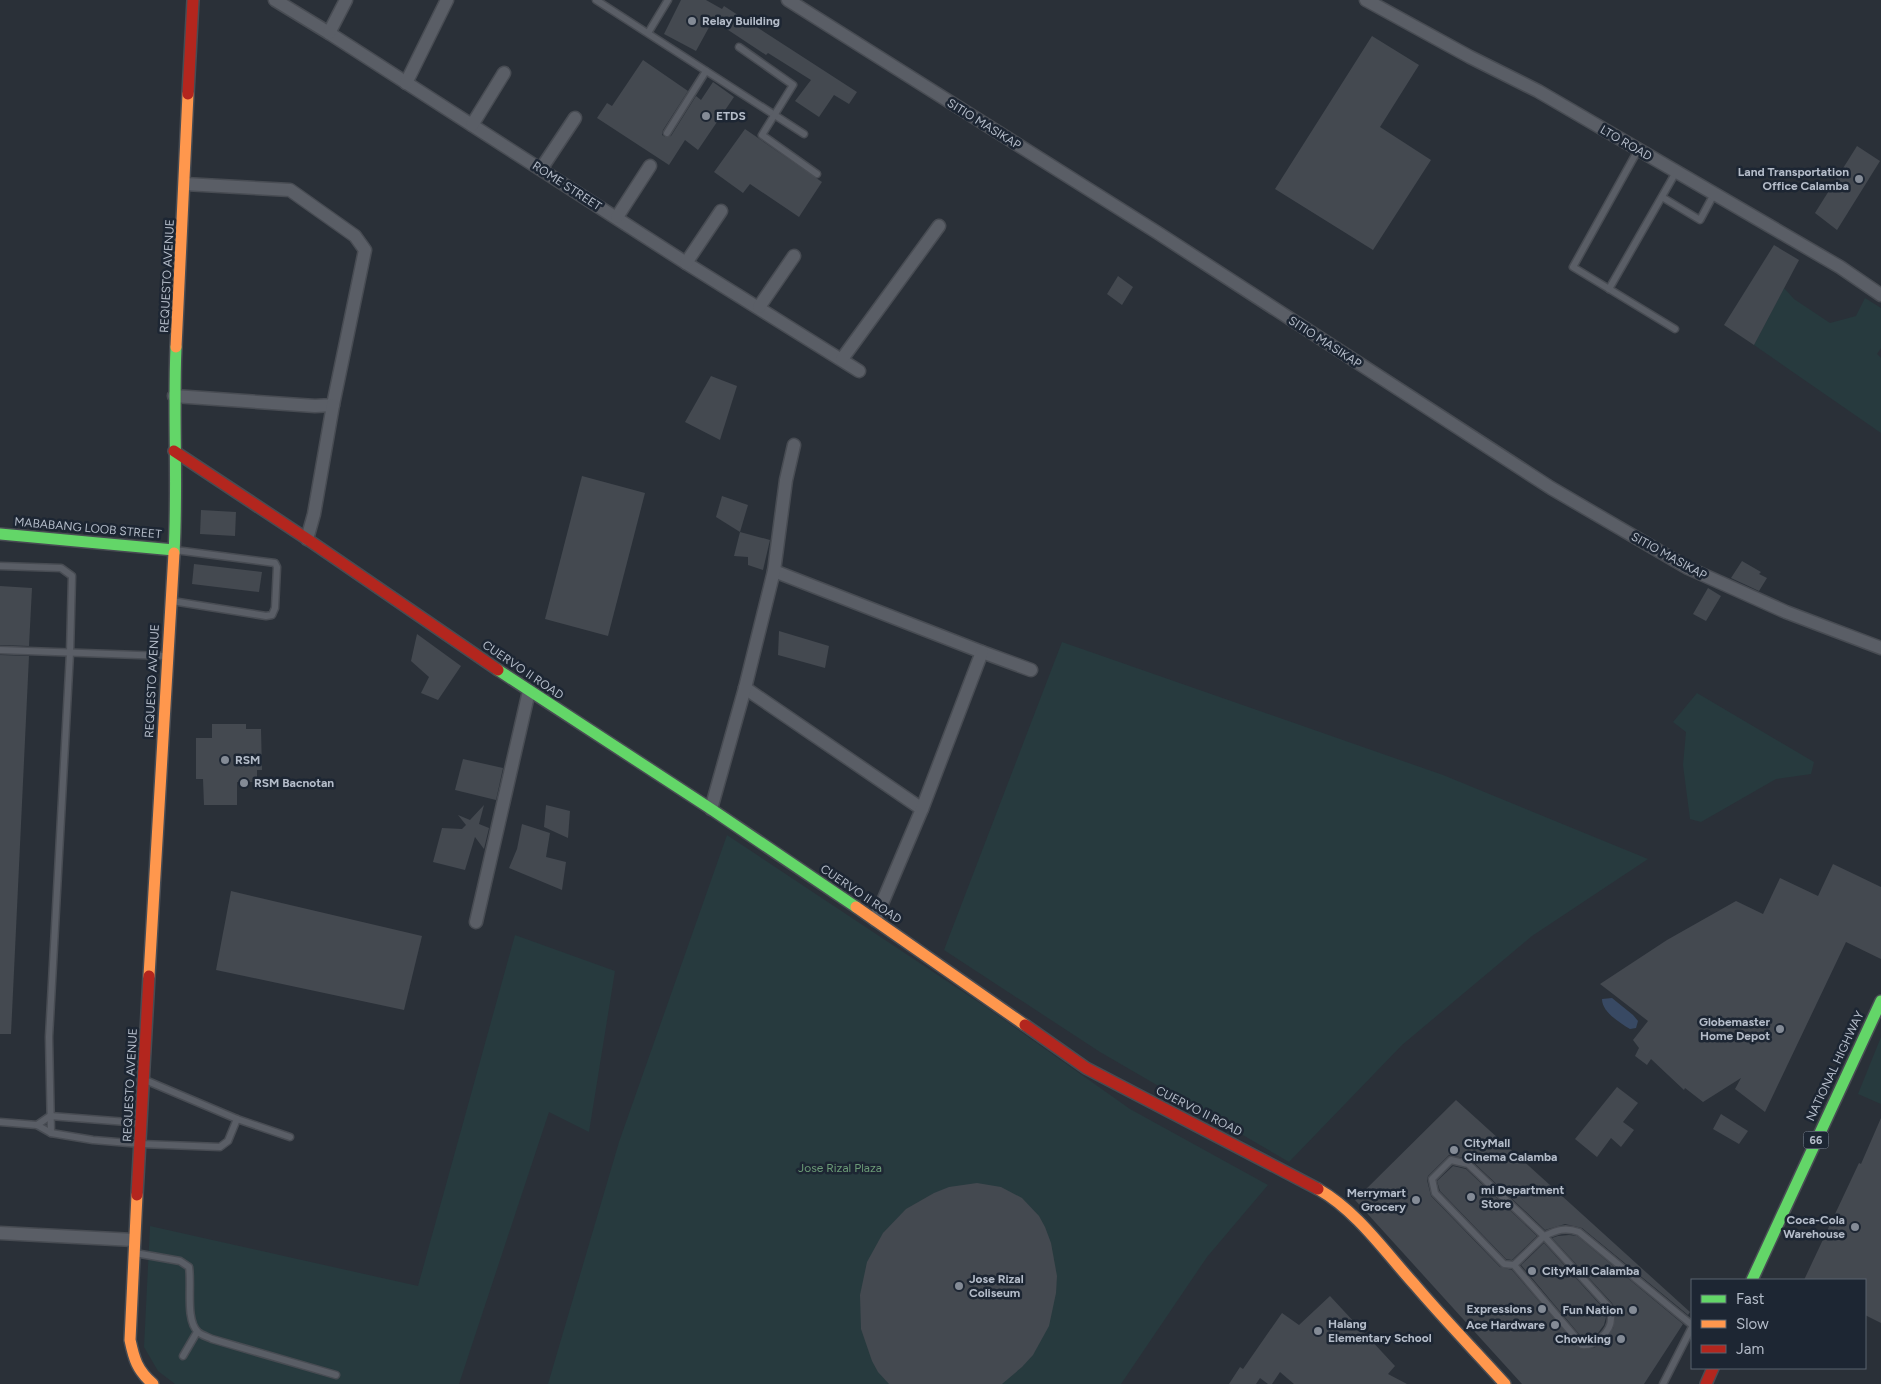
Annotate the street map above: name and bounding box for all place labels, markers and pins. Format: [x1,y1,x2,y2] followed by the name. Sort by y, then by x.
[702,14,780,28] place label: Relay Building
[686,15,698,27] marker: Relay Building
[716,109,746,123] place label: ETDS
[700,110,712,122] marker: ETDS
[1738,165,1849,193] place label: Land Transportation Office Calamba
[1853,173,1865,185] marker: Land Transportation Office Calamba
[235,753,260,767] place label: RSM
[219,754,231,766] marker: RSM
[254,776,334,790] place label: RSM Bacnotan
[238,777,250,789] marker: RSM Bacnotan
[1699,1015,1770,1043] place label: Globemaster Home Depot
[1774,1023,1786,1035] marker: Globemaster Home Depot
[1464,1136,1557,1164] place label: CityMall Cinema Calamba
[1448,1144,1460,1156] marker: CityMall Cinema Calamba
[1481,1183,1564,1211] place label: mi Department Store
[1347,1186,1406,1214] place label: Merrymart Grocery
[1465,1191,1477,1203] marker: mi Department Store
[1410,1194,1422,1206] marker: Merrymart Grocery
[1783,1213,1845,1241] place label: Coca-Cola Warehouse
[1849,1221,1861,1233] marker: Coca-Cola Warehouse
[1542,1264,1639,1278] place label: CityMall Calamba
[1526,1265,1538,1277] marker: CityMall Calamba
[969,1272,1024,1300] place label: Jose Rizal Coliseum
[953,1280,965,1292] marker: Jose Rizal Coliseum
[1466,1302,1532,1316] place label: Expressions
[1536,1303,1548,1315] marker: Expressions
[1563,1303,1623,1317] place label: Fun Nation
[1627,1304,1639,1316] marker: Fun Nation
[1328,1317,1432,1345] place label: Halang Elementary School
[1466,1318,1545,1332] place label: Ace Hardware
[1549,1319,1561,1331] marker: Ace Hardware
[1312,1325,1324,1337] marker: Halang Elementary School
[1555,1332,1611,1346] place label: Chowking
[1615,1333,1627,1345] marker: Chowking

